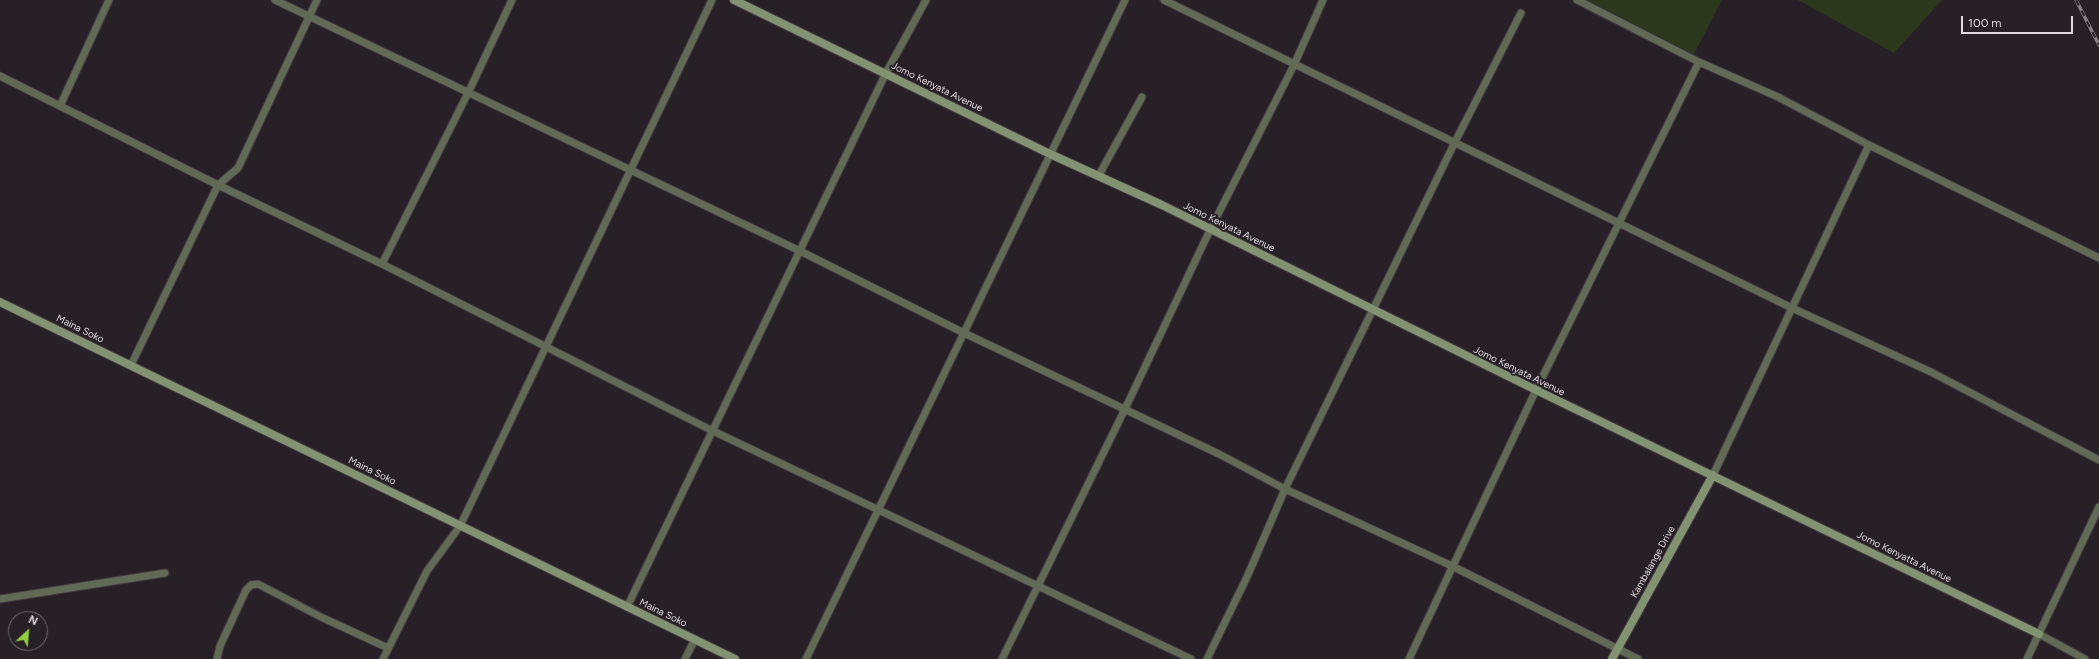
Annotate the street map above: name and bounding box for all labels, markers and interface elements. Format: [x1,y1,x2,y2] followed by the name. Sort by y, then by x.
[1963,8,2075,34] scale bar
[1968,16,2002,30] text: 100 m
[889,60,985,114] street label: Jomo Kenyata Avenue
[1181,200,1277,254] street label: Jomo Kenyata Avenue
[54,312,106,346] street label: Maina Soko
[1471,344,1567,398] street label: Jomo Kenyata Avenue
[346,454,398,488] street label: Maina Soko
[1628,524,1678,600] street label: Kambalange Drive
[1855,529,1953,585] street label: Jomo Kenyatta Avenue
[637,596,689,630] street label: Maina Soko
[8,611,48,651] north arrow
[26,613,40,628] text: N

